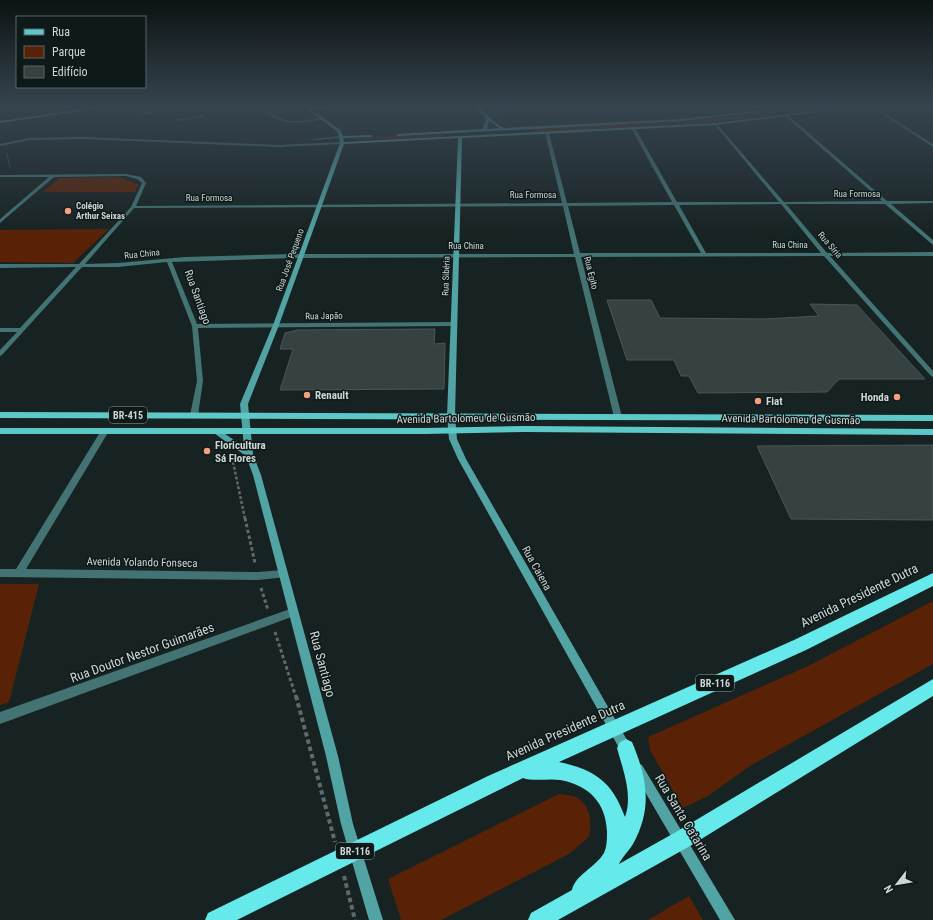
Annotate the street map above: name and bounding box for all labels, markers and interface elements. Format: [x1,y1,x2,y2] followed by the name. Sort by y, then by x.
[16,16,146,88] legend
[52,25,70,39] text: Rua
[52,45,86,59] text: Parque
[52,65,88,79] text: Edifício
[834,189,880,199] street label: Rua Formosa
[510,190,556,200] street label: Rua Formosa
[186,193,232,203] street label: Rua Formosa
[76,201,125,221] place label: Colégio Arthur Seixas
[63,206,73,216] marker: Colégio Arthur Seixas
[274,227,306,293] street label: Rua José Pequeno
[816,230,844,260] street label: Rua Síria
[772,240,808,250] street label: Rua China
[448,241,484,251] street label: Rua China
[124,247,160,261] street label: Rua China
[440,256,452,296] street label: Rua Sibéria
[582,256,600,291] street label: Rua Egito
[182,268,214,327] street label: Rua Santiago
[305,311,343,321] street label: Rua Japão
[315,389,349,402] place label: Renault
[302,390,312,400] marker: Renault
[861,391,889,404] place label: Honda
[892,392,902,402] marker: Honda
[766,395,783,408] place label: Fiat
[753,396,763,406] marker: Fiat
[109,407,147,423] road number: BR-415
[396,411,536,426] street label: Avenida Bartolomeu de Gusmão
[721,412,861,427] street label: Avenida Bartolomeu de Gusmão
[215,439,266,465] place label: Floricultura Sá Flores
[202,446,212,456] marker: Floricultura Sá Flores
[519,544,554,593] street label: Rua Caiena
[86,555,198,570] street label: Avenida Yolando Fonseca
[798,560,920,630] street label: Avenida Presidente Dutra
[68,619,216,686] street label: Rua Doutor Nestor Guimarães
[307,630,339,699] street label: Rua Santiago
[696,675,734,691] road number: BR-116
[503,697,627,764] street label: Avenida Presidente Dutra
[652,771,715,863] street label: Rua Santa Catarina
[336,843,374,859] road number: BR-116
[877,864,917,904] north arrow
[881,882,896,895] text: N

